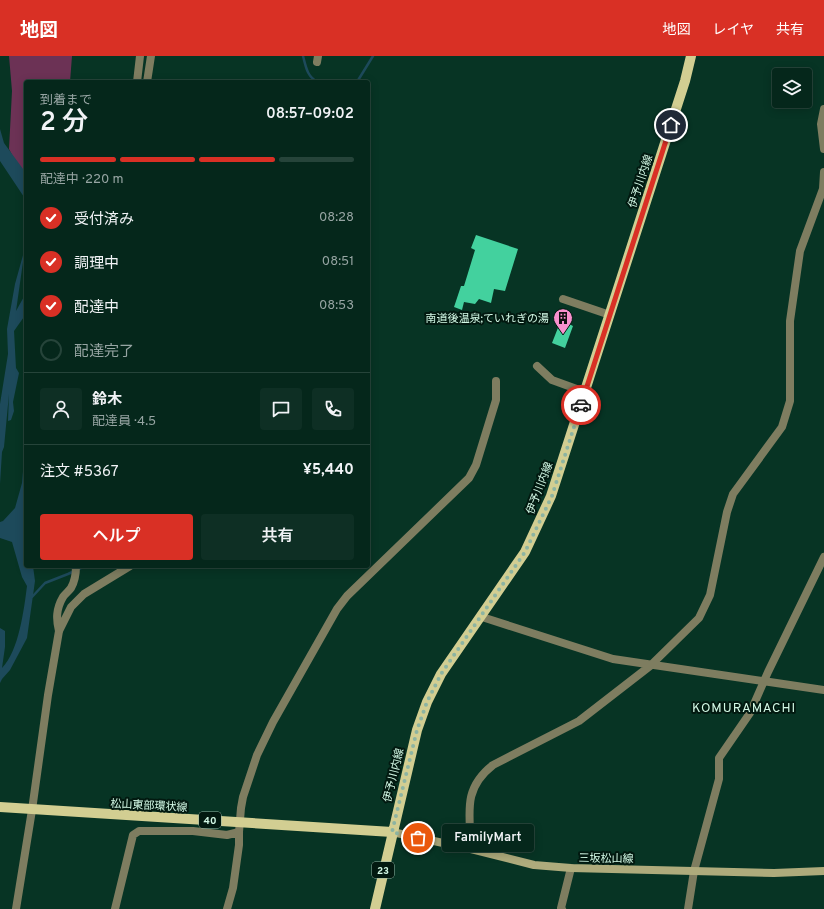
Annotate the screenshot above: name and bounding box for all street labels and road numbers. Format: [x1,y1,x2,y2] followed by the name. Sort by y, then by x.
[626,153,656,210] street label: 伊予川内線
[524,460,556,517] street label: 伊予川内線
[381,747,407,804] street label: 伊予川内線
[110,797,188,815] street label: 松山東部環状線
[199,812,221,828] road number: 40
[578,852,634,866] street label: 三坂松山線
[372,862,394,878] road number: 23

